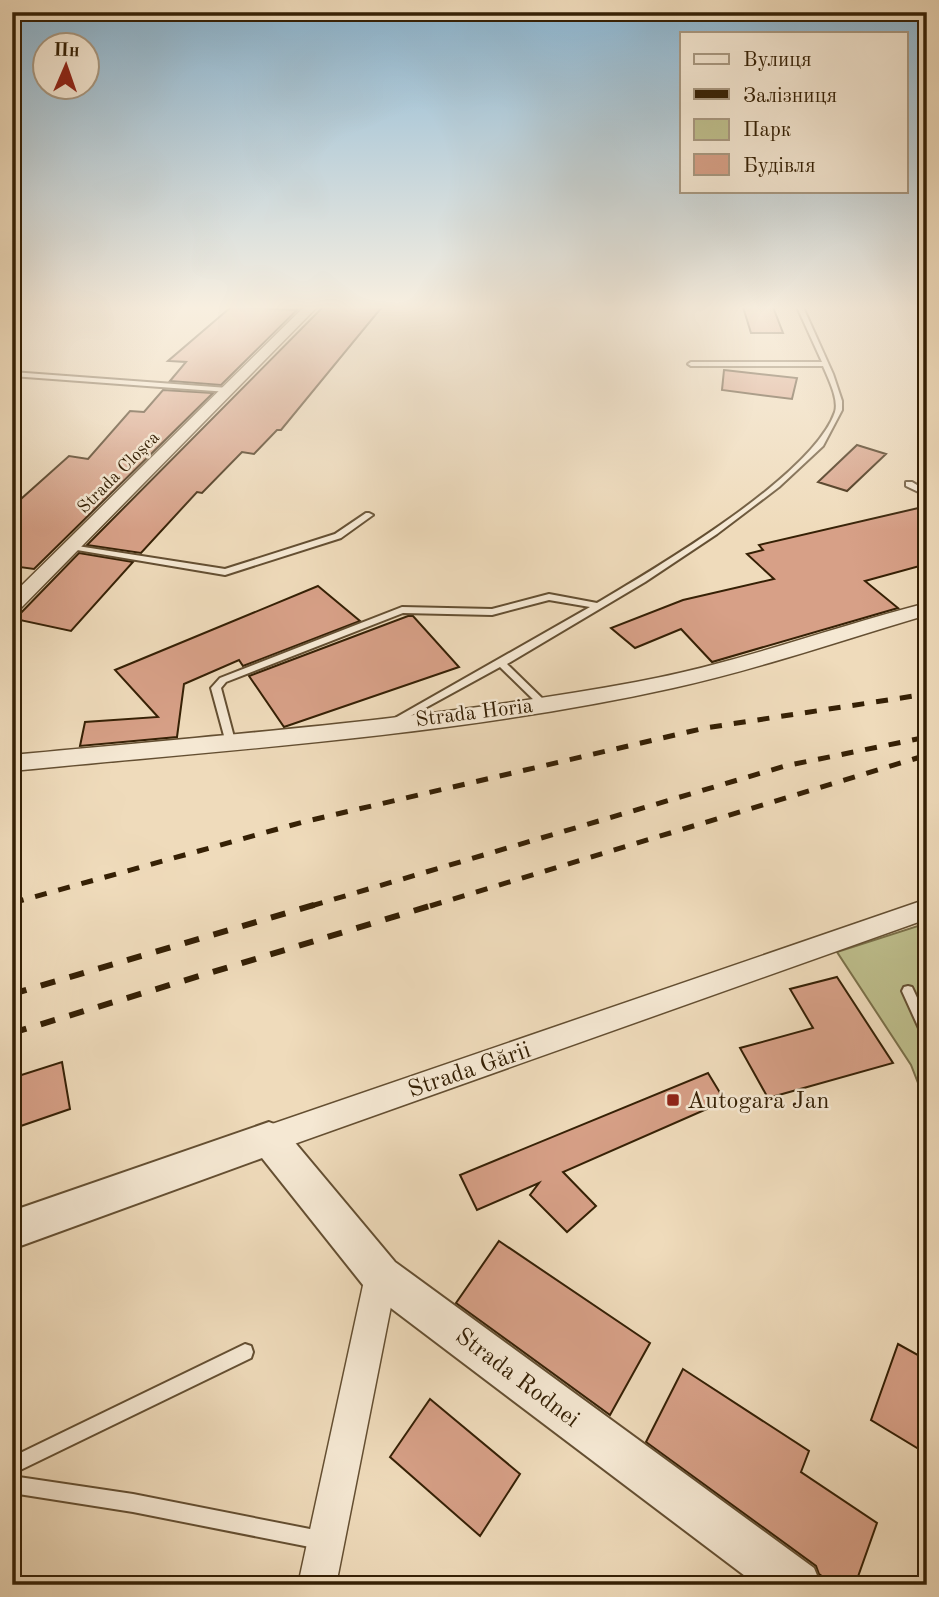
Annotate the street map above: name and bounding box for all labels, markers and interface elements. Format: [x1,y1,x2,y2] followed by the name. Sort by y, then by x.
[32,32,102,102] north arrow
[680,32,908,192] legend
[53,42,80,61] text: Пн
[743,50,812,71] text: Вулиця
[743,86,837,107] text: Залізниця
[743,120,792,141] text: Парк
[743,156,816,177] text: Будівля
[74,428,164,518] street label: Strada Cloșca
[414,696,534,731] street label: Strada Horia
[405,1039,534,1103] street label: Strada Gării
[687,1090,830,1114] place label: Autogara Jan
[665,1092,681,1108] marker: Autogara Jan
[450,1324,583,1433] street label: Strada Rodnei

